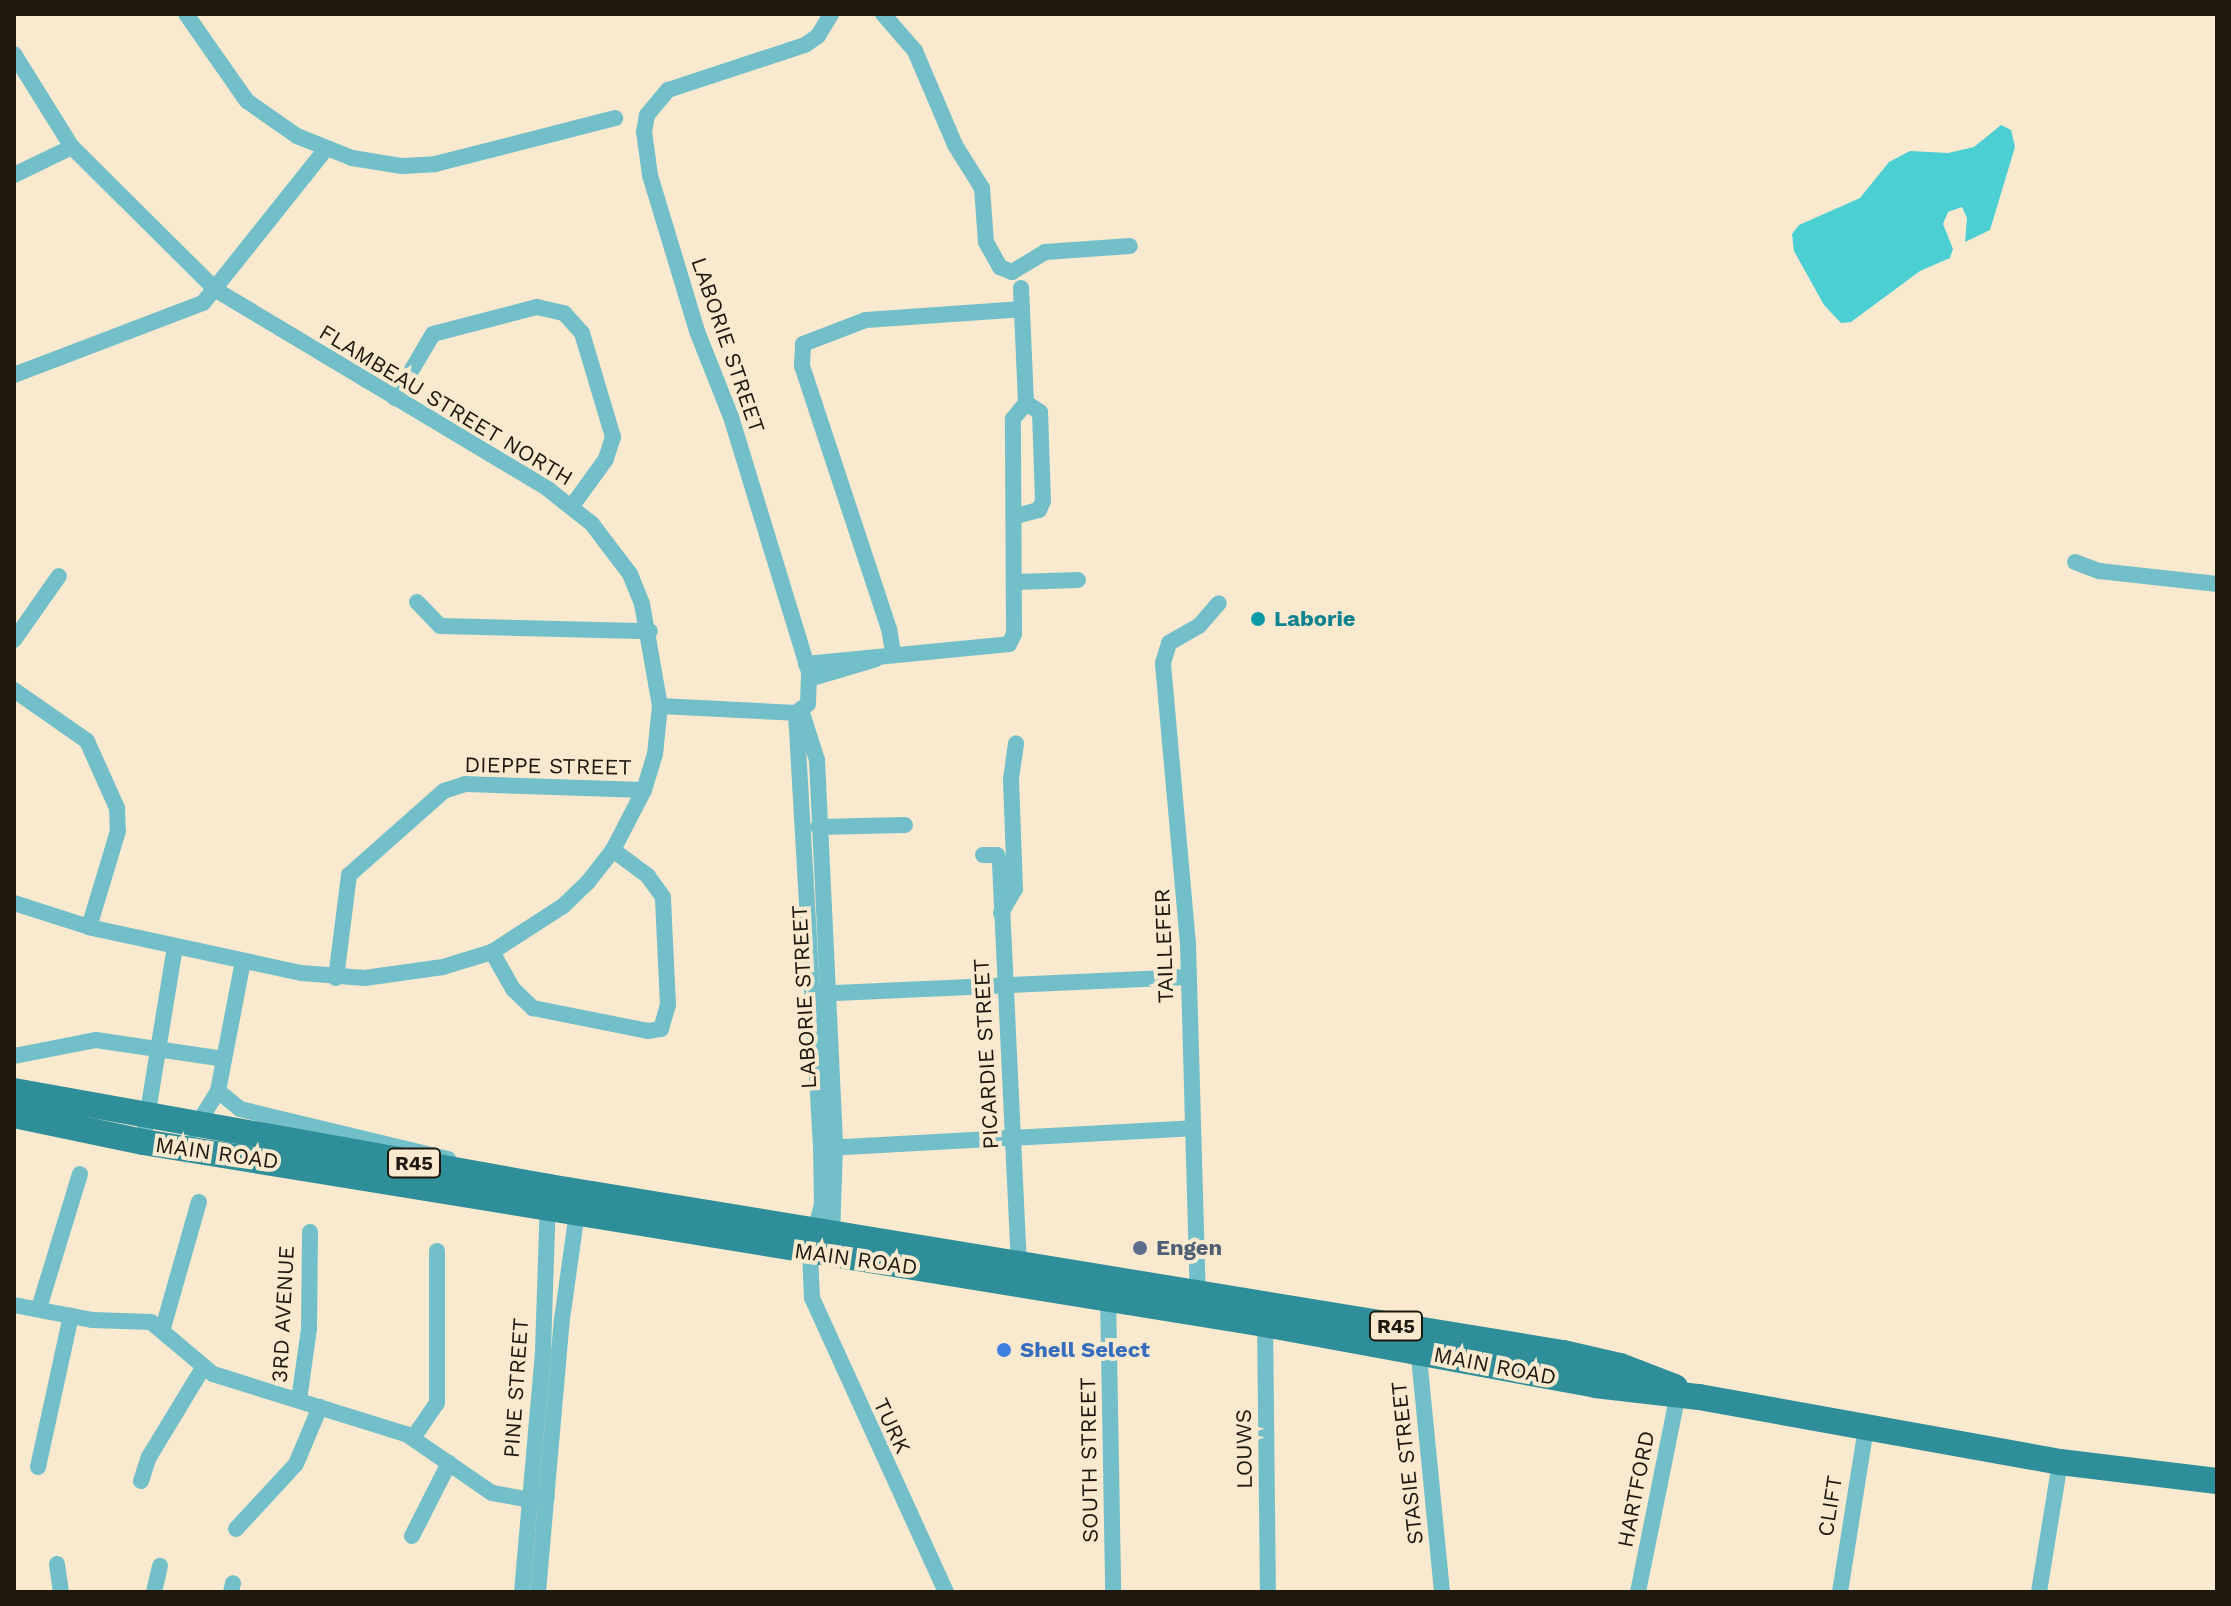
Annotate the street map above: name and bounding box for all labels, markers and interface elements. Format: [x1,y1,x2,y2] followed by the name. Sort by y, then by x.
[686,254,770,436] street label: LABORIE STREET
[314,319,578,491] street label: FLAMBEAU STREET NORTH
[1274,606,1356,632] place label: Laborie
[1249,610,1267,628] marker: Laborie
[464,751,632,781] street label: DIEPPE STREET
[1149,888,1179,1004] street label: TAILLEFER
[786,904,822,1090] street label: LABORIE STREET
[968,958,1004,1150] street label: PICARDIE STREET
[154,1131,280,1175] street label: MAIN ROAD
[386,1147,442,1179] road number: R45
[1156,1235,1222,1261] place label: Engen
[793,1237,919,1281] street label: MAIN ROAD
[1131,1239,1149,1257] marker: Engen
[266,1244,300,1384] street label: 3RD AVENUE
[1368,1310,1424,1342] road number: R45
[498,1317,534,1459] street label: PINE STREET
[1020,1337,1150,1363] place label: Shell Select
[995,1341,1013,1359] marker: Shell Select
[1431,1341,1559,1391] street label: MAIN ROAD
[1074,1377,1104,1543] street label: SOUTH STREET
[1385,1380,1429,1546] street label: STASIE STREET
[868,1394,916,1458] street label: TURK
[1230,1409,1258,1489] street label: LOUWS
[1612,1428,1660,1550] street label: HARTFORD
[1812,1474,1848,1538] street label: CLIFT

